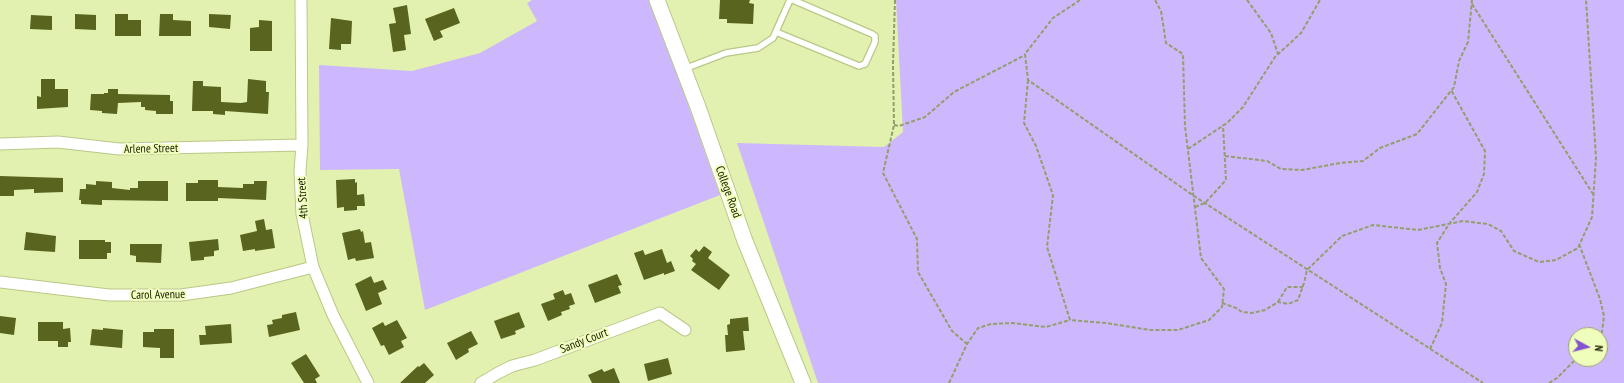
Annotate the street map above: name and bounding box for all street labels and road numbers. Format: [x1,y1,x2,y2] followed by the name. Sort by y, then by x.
[124,141,178,157] street label: Arlene Street
[712,164,744,220] street label: College Road
[294,177,312,219] street label: 4th Street
[131,287,185,303] street label: Carol Avenue
[558,325,610,357] street label: Sandy Court

